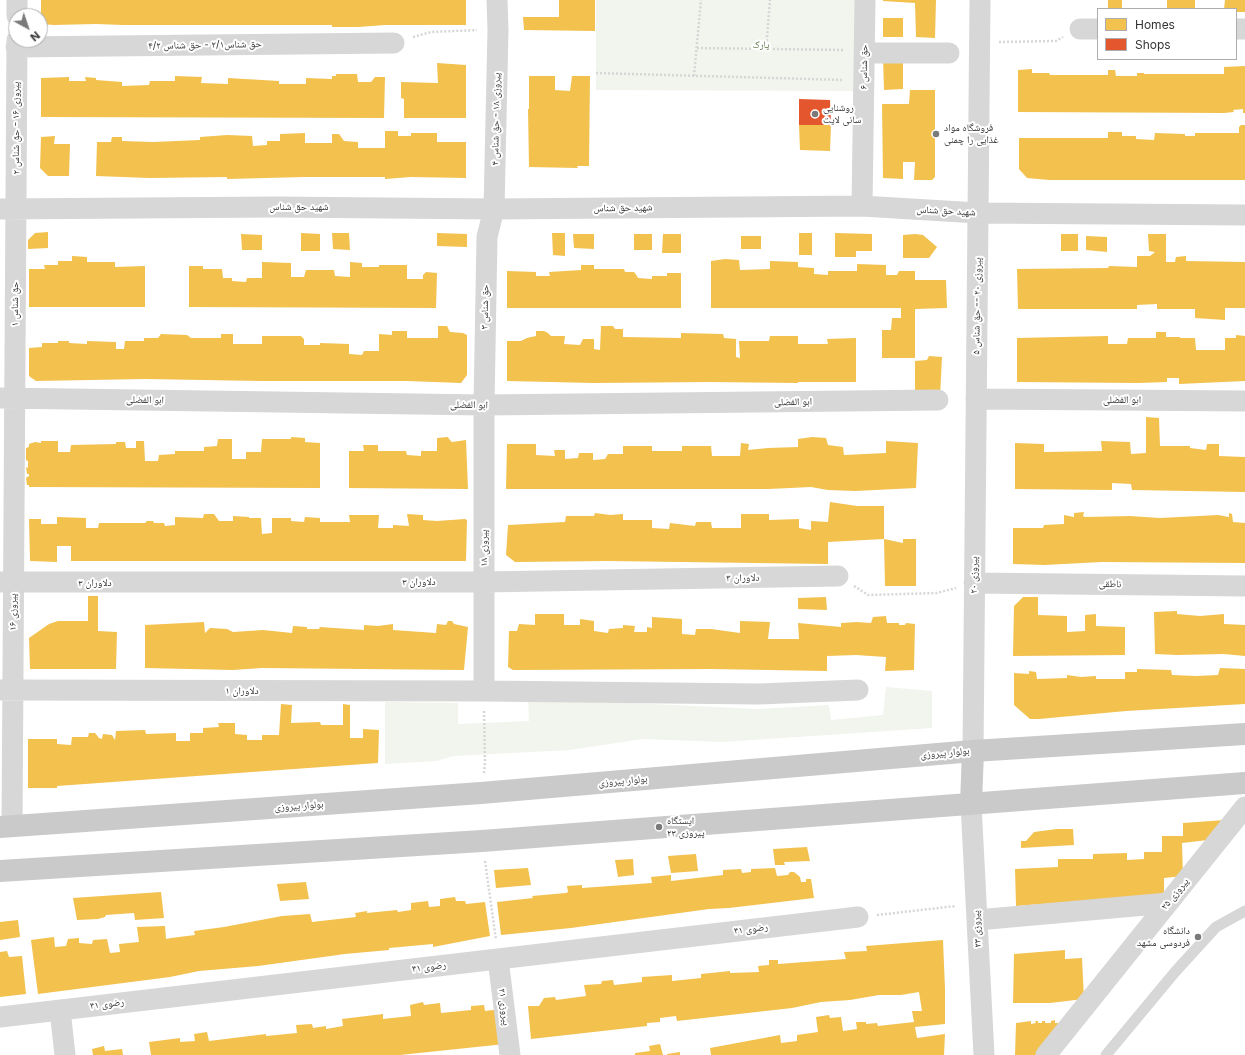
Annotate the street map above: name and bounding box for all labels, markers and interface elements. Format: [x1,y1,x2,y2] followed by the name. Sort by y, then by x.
[8,8,48,48] north arrow
[1097,8,1237,60] legend
[1135,17,1175,32] text: Homes
[27,28,43,44] text: N
[1135,37,1171,52] text: Shops
[148,38,262,52] street label: حق شناس۲/۱ - حق شناس ۴/۲
[752,39,770,51] park label: پارک
[858,44,870,90] street label: حق شناس ۶
[489,72,503,166] street label: پیروزی ۱۸ - حق شناس ۴
[10,82,22,174] street label: پیروزی ۱۶ - حق شناس ۲
[823,102,861,126] place label: روشنایی سانی لایت
[810,109,820,119] marker: روشنایی سانی لایت
[944,122,999,146] place label: فروشگاه مواد غذایی را چمنی
[931,129,941,139] marker: فروشگاه مواد غذایی را چمنی
[269,201,329,213] street label: شهید حق شناس
[593,201,653,215] street label: شهید حق شناس
[916,203,976,219] street label: شهید حق شناس
[970,257,984,355] street label: پیروزی ۲۰ -- حق شناس ۵
[9,281,21,327] street label: حق شناس ۱
[479,284,491,330] street label: حق شناس ۳
[126,394,164,406] street label: ابو الفضلی
[1103,394,1141,406] street label: ابو الفضلی
[774,396,812,408] street label: ابو الفضلی
[450,399,488,411] street label: ابو الفضلی
[478,529,490,567] street label: پیروزی ۱۸
[968,556,980,594] street label: پیروزی ۲۰
[726,572,760,584] street label: دلاوران ۳
[402,576,436,588] street label: دلاوران ۳
[78,577,112,589] street label: دلاوران ۳
[1099,578,1121,590] street label: ناطقی
[7,593,19,631] street label: پیروزی ۱۶
[225,685,259,697] street label: دلاوران ۱
[920,745,970,761] street label: بولوار پیروزی
[598,773,648,789] street label: بولوار پیروزی
[274,798,324,814] street label: بولوار پیروزی
[667,815,705,838] place label: ایستگاه پیروزی ۲۳
[654,822,664,832] marker: ایستگاه پیروزی ۲۳
[1159,876,1191,912] street label: پیروزی ۲۵
[970,910,984,948] street label: پیروزی ۲۳
[733,921,769,937] street label: رضوی ۴۱
[1137,925,1190,948] place label: دانشگاه فردوسی مشهد
[1193,932,1203,942] marker: دانشگاه فردوسی مشهد
[411,959,447,975] street label: رضوی ۴۱
[496,988,512,1026] street label: پیروزی ۲۱
[89,996,125,1012] street label: رضوی ۴۱

